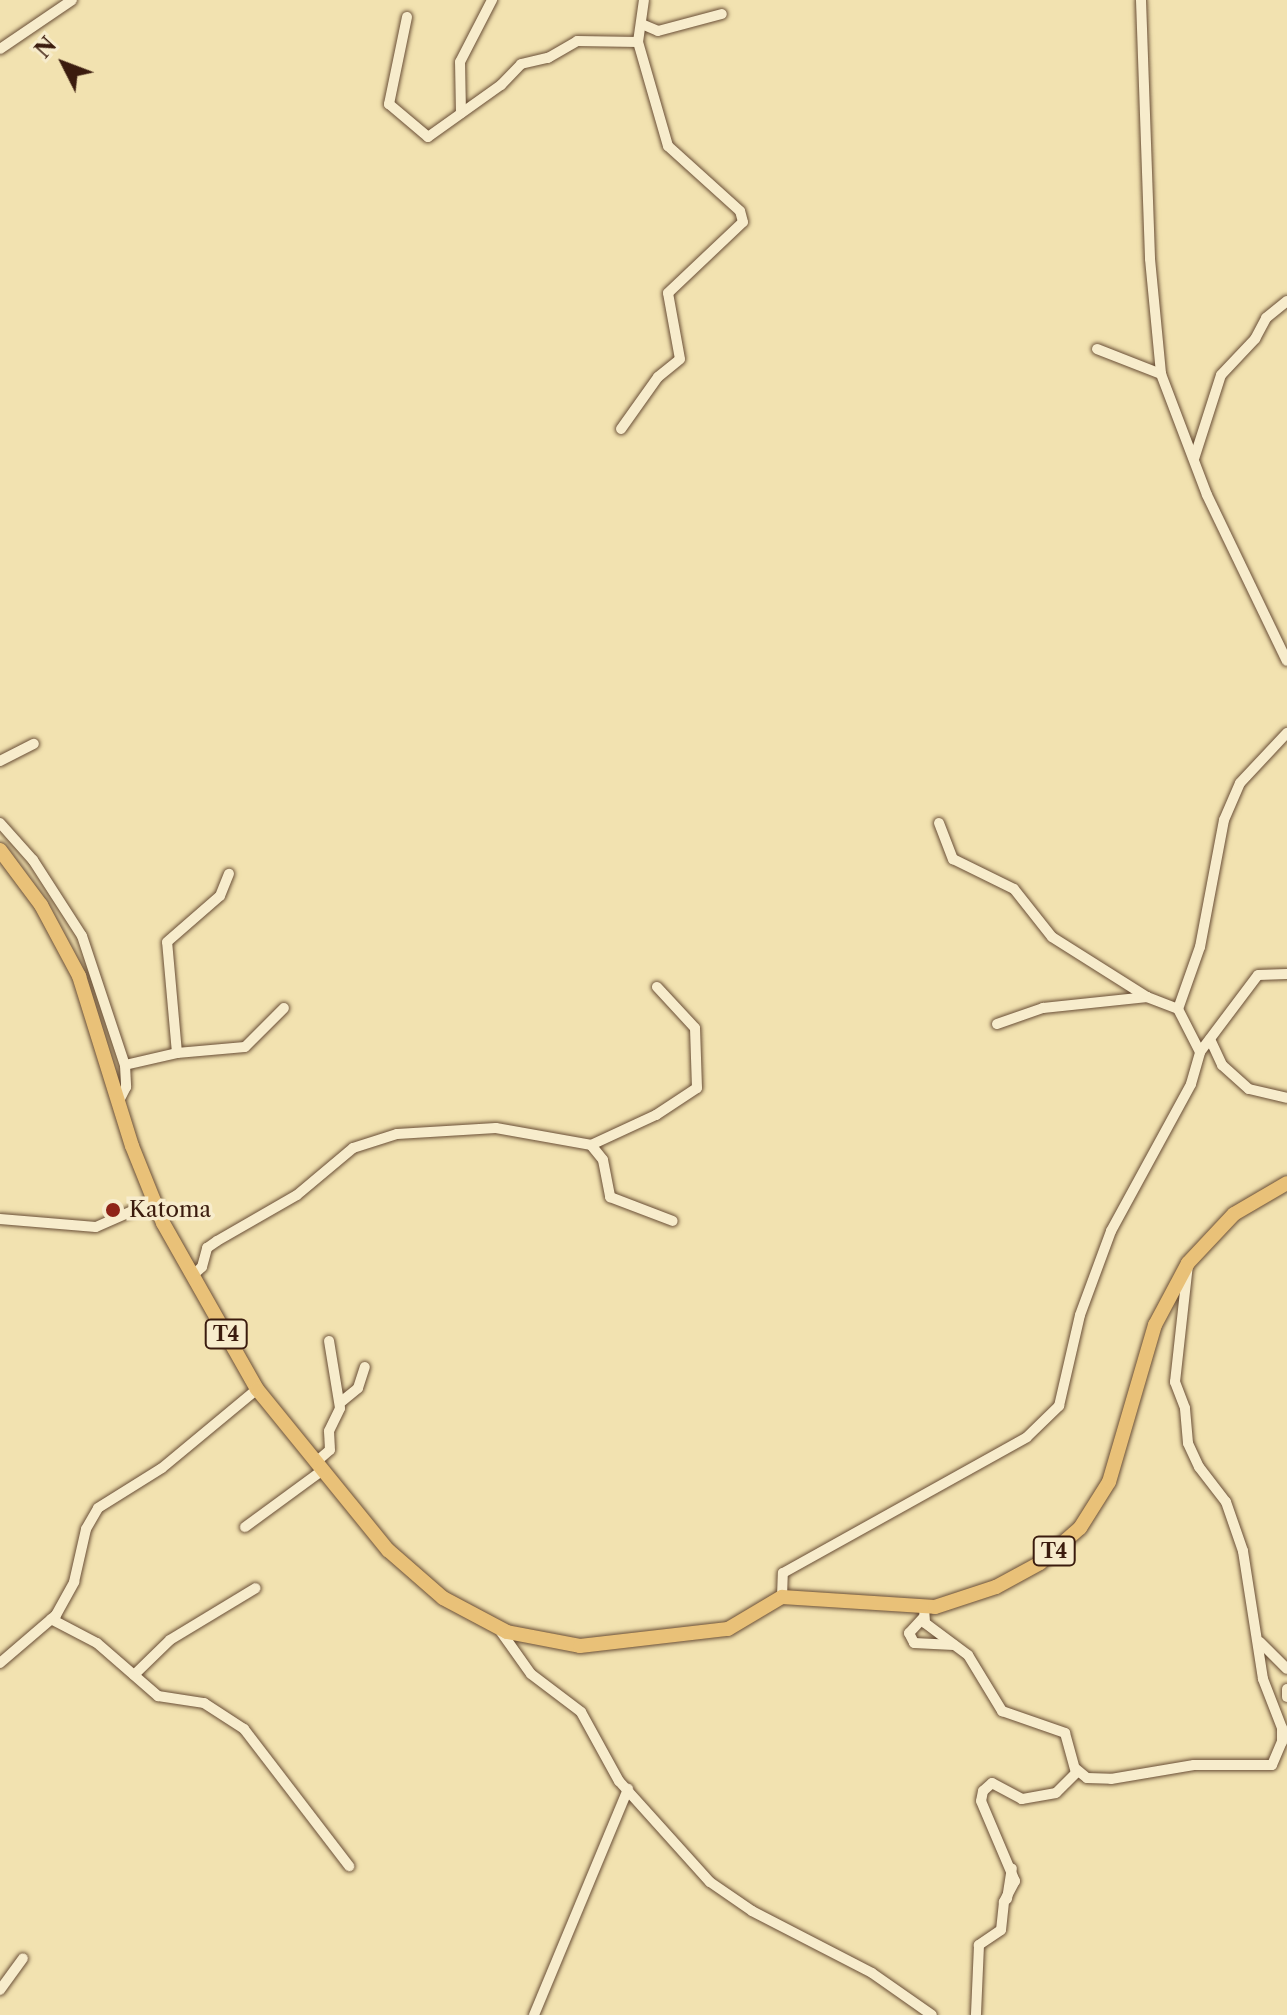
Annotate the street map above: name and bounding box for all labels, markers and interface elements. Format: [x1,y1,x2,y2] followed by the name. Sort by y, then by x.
[24,24,104,104] north arrow
[29,31,62,64] text: N
[129,1197,211,1223] place label: Katoma
[104,1201,122,1219] marker: Katoma
[204,1318,248,1350] road number: T4
[1032,1535,1076,1567] road number: T4

